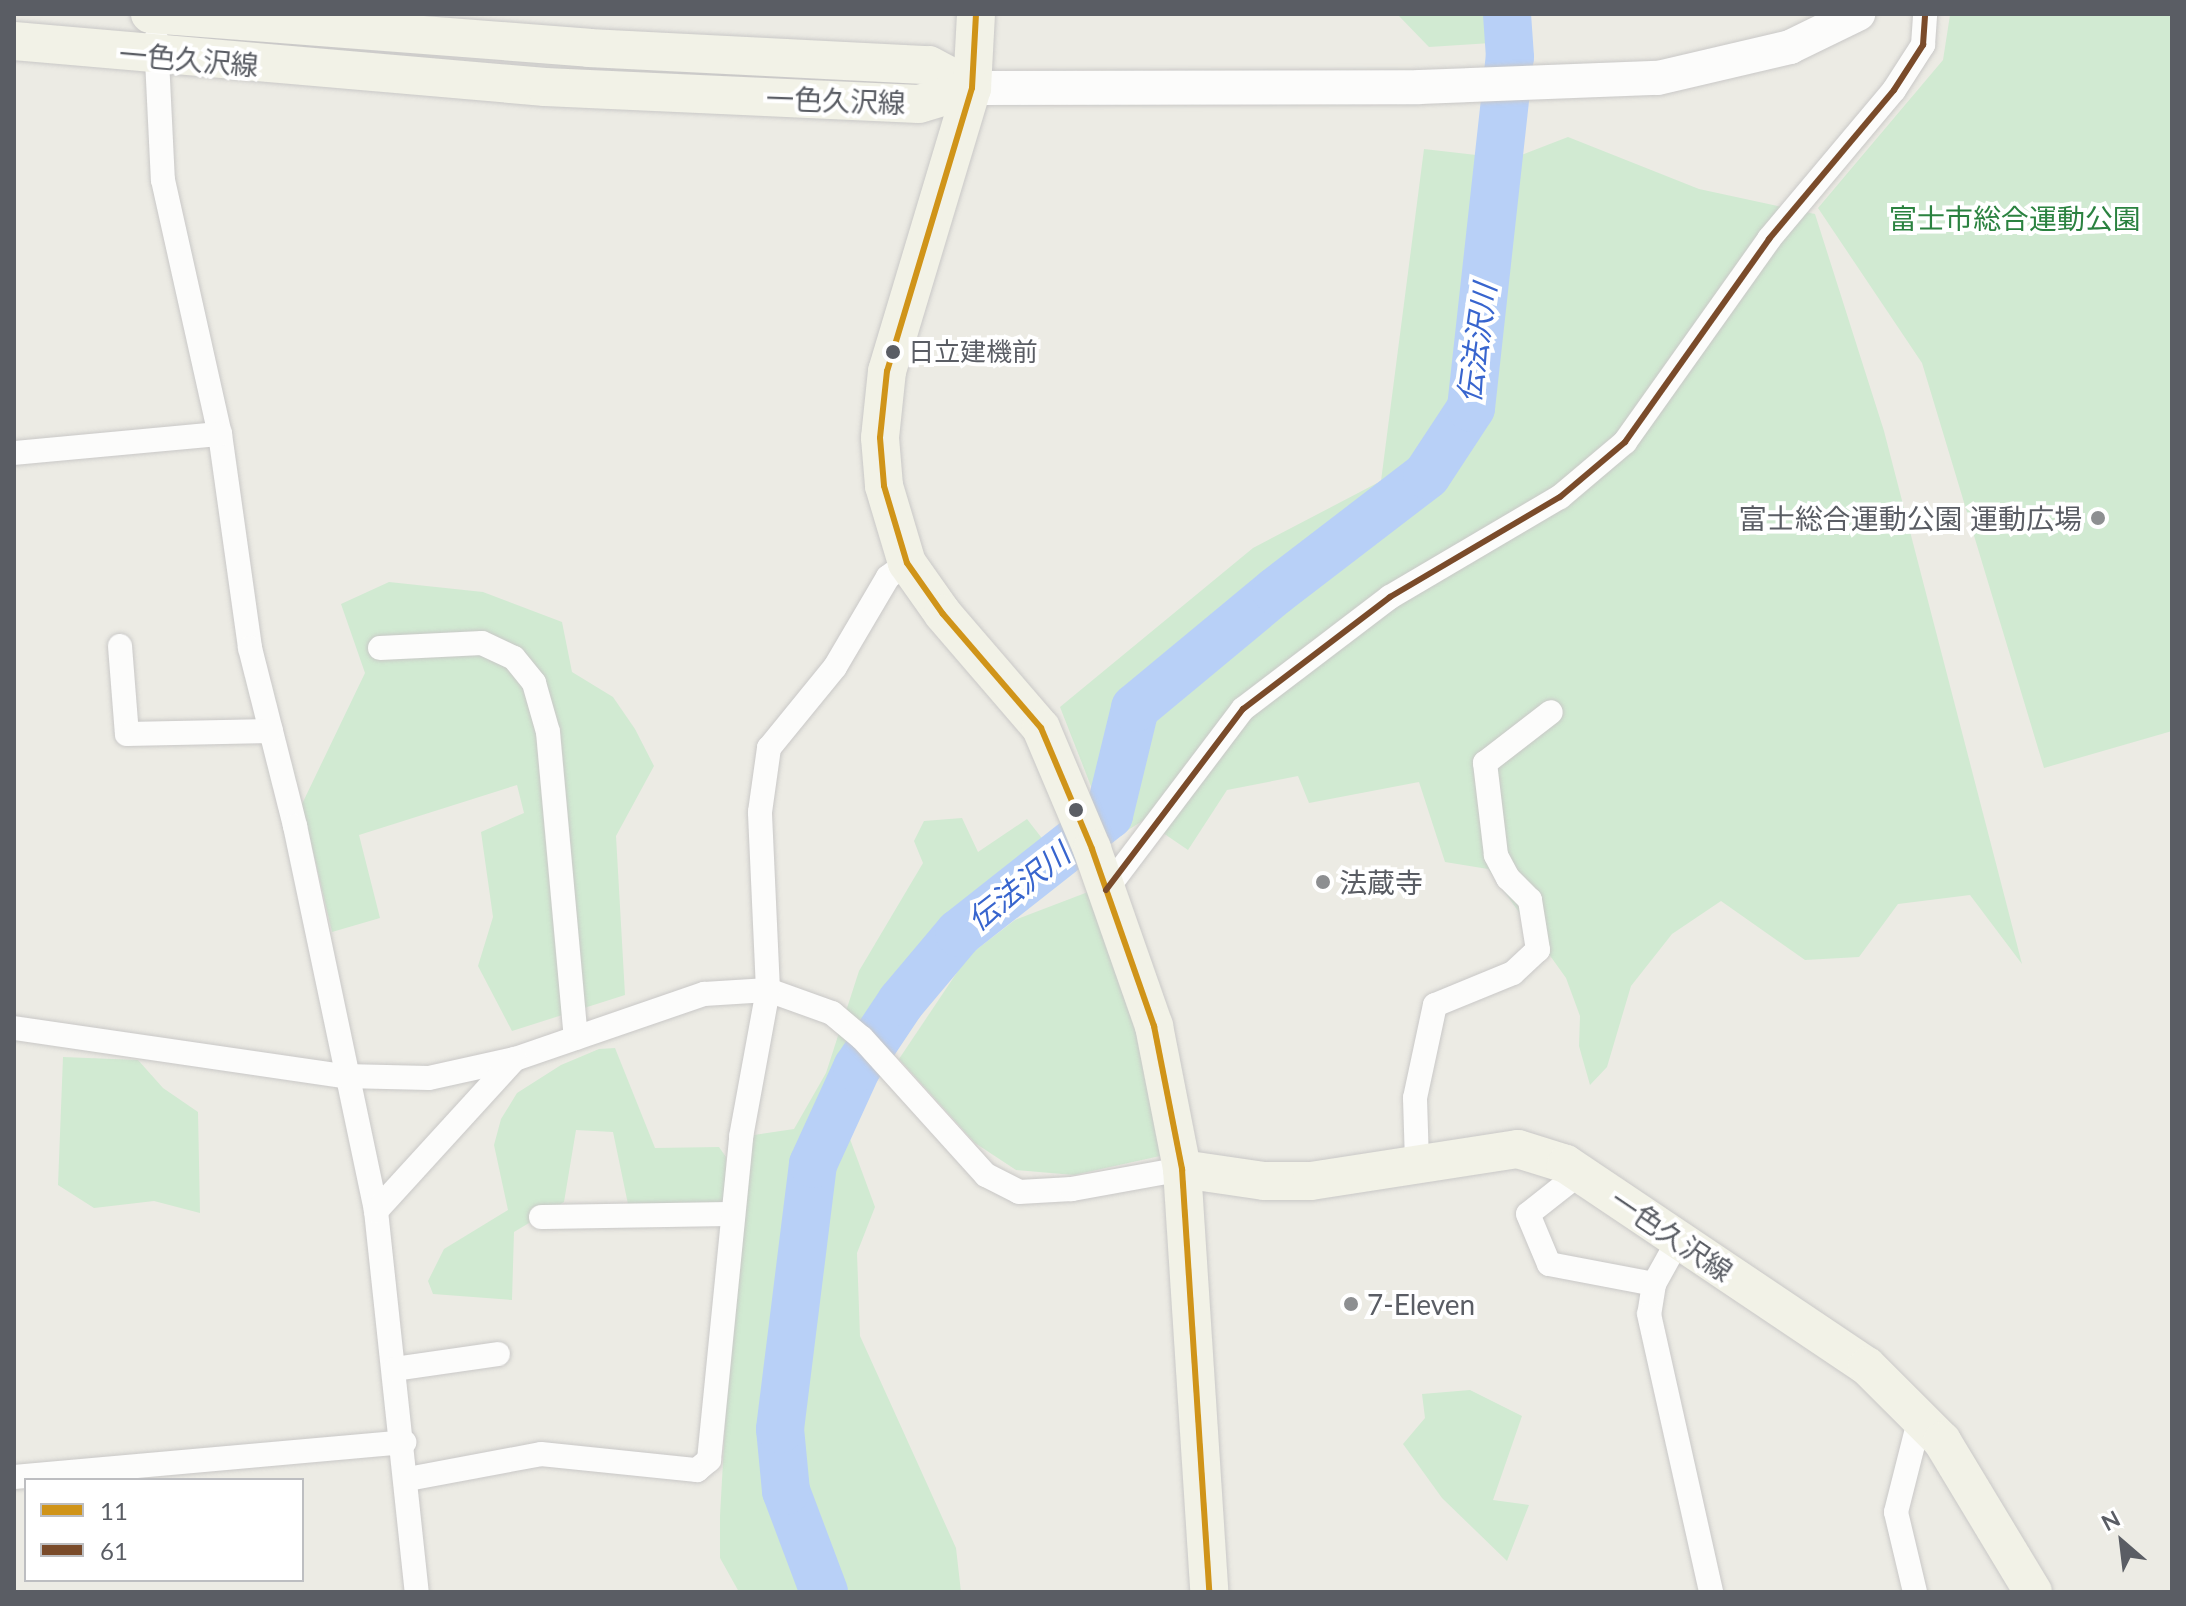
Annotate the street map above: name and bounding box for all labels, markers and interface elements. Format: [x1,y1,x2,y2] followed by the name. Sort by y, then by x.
[118,36,260,82] street label: 一色久沢線
[765,81,907,119] street label: 一色久沢線
[1889,201,2141,235] park label: 富士市総合運動公園
[1450,281,1502,405] water label: 伝法沢川
[908,336,1038,368] place label: 日立建機前
[885,344,901,360] marker: 日立建機前
[1739,501,2082,535] place label: 富士総合運動公園 運動広場
[2089,509,2107,527] marker: 富士総合運動公園 運動広場
[1068,802,1084,818] unlabelled marker
[960,835,1076,937] water label: 伝法沢川
[1339,865,1423,899] place label: 法蔵寺
[1314,873,1332,891] marker: 法蔵寺
[1605,1182,1739,1288] street label: 一色久沢線
[1367,1287,1475,1321] place label: 7-Eleven
[1342,1295,1360,1313] marker: 7-Eleven
[24,1478,304,1582] legend
[100,1496,128,1525] text: 11
[2082,1502,2162,1582] north arrow
[2097,1504,2124,1536] text: N
[100,1536,128,1565] text: 61

